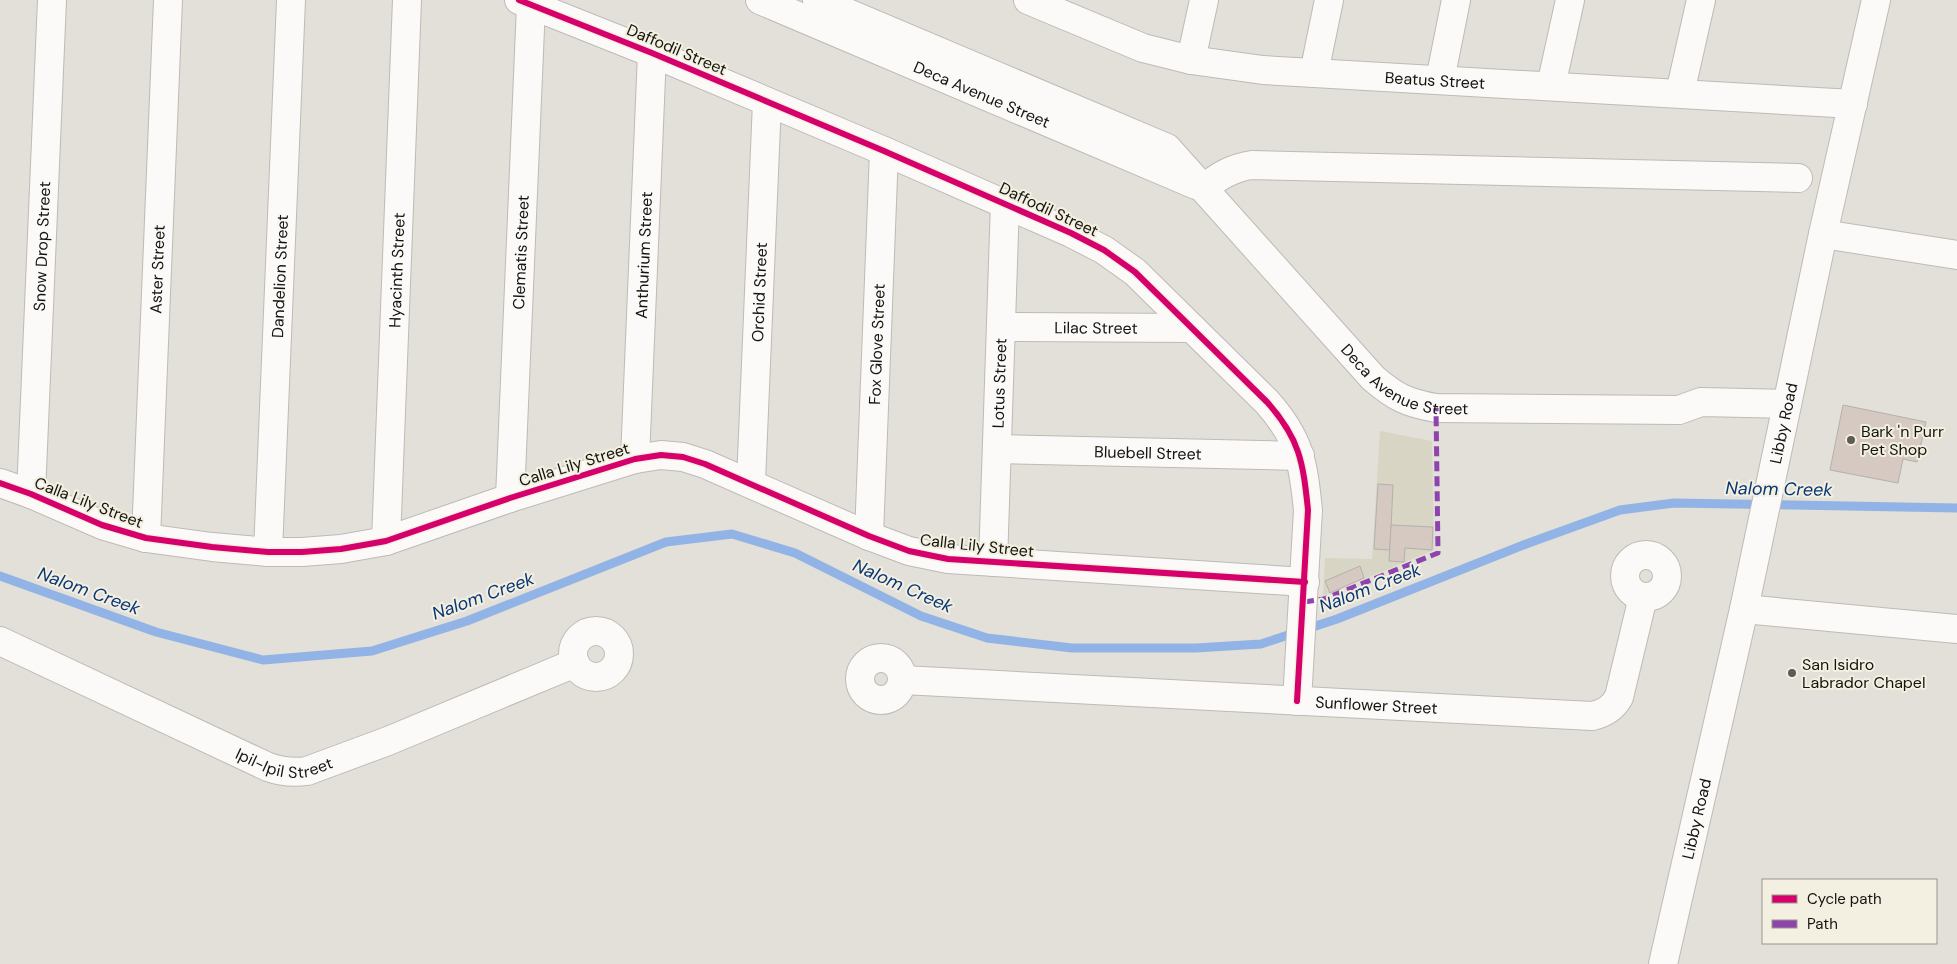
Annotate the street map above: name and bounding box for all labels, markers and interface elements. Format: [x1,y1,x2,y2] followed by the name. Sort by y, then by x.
[624,19,730,80] street label: Daffodil Street
[910,56,1053,133] street label: Deca Avenue Street
[1384,67,1486,94] street label: Beatus Street
[996,177,1102,242] street label: Daffodil Street
[29,181,55,312] street label: Snow Drop Street
[631,191,657,319] street label: Anthurium Street
[508,194,534,310] street label: Clematis Street
[384,212,410,328] street label: Hyacinth Street
[267,214,293,339] street label: Dandelion Street
[145,224,170,314] street label: Aster Street
[747,242,772,343] street label: Orchid Street
[864,283,890,405] street label: Fox Glove Street
[1054,317,1138,339] street label: Lilac Street
[987,338,1011,429] street label: Lotus Street
[1336,339,1469,419] street label: Deca Avenue Street
[1765,381,1802,466] street label: Libby Road
[1861,421,1944,460] place label: Bark 'n Purr Pet Shop
[1845,434,1857,446] marker: Bark 'n Purr Pet Shop
[516,438,632,491] street label: Calla Lily Street
[1094,441,1202,465] street label: Bluebell Street
[32,472,146,533] street label: Calla Lily Street
[1725,476,1834,502] water label: Nalom Creek
[919,529,1035,562] street label: Calla Lily Street
[849,553,958,619] water label: Nalom Creek
[1316,557,1425,618] water label: Nalom Creek
[35,561,144,621] water label: Nalom Creek
[429,566,538,626] water label: Nalom Creek
[1802,654,1926,693] place label: San Isidro Labrador Chapel
[1786,667,1798,679] marker: San Isidro Labrador Chapel
[1315,692,1438,719] street label: Sunflower Street
[232,743,336,783] street label: Ipil-Ipil Street
[1677,776,1716,861] street label: Libby Road
[1762,879,1937,944] legend
[1807,889,1882,909] text: Cycle path
[1807,914,1838,934] text: Path

